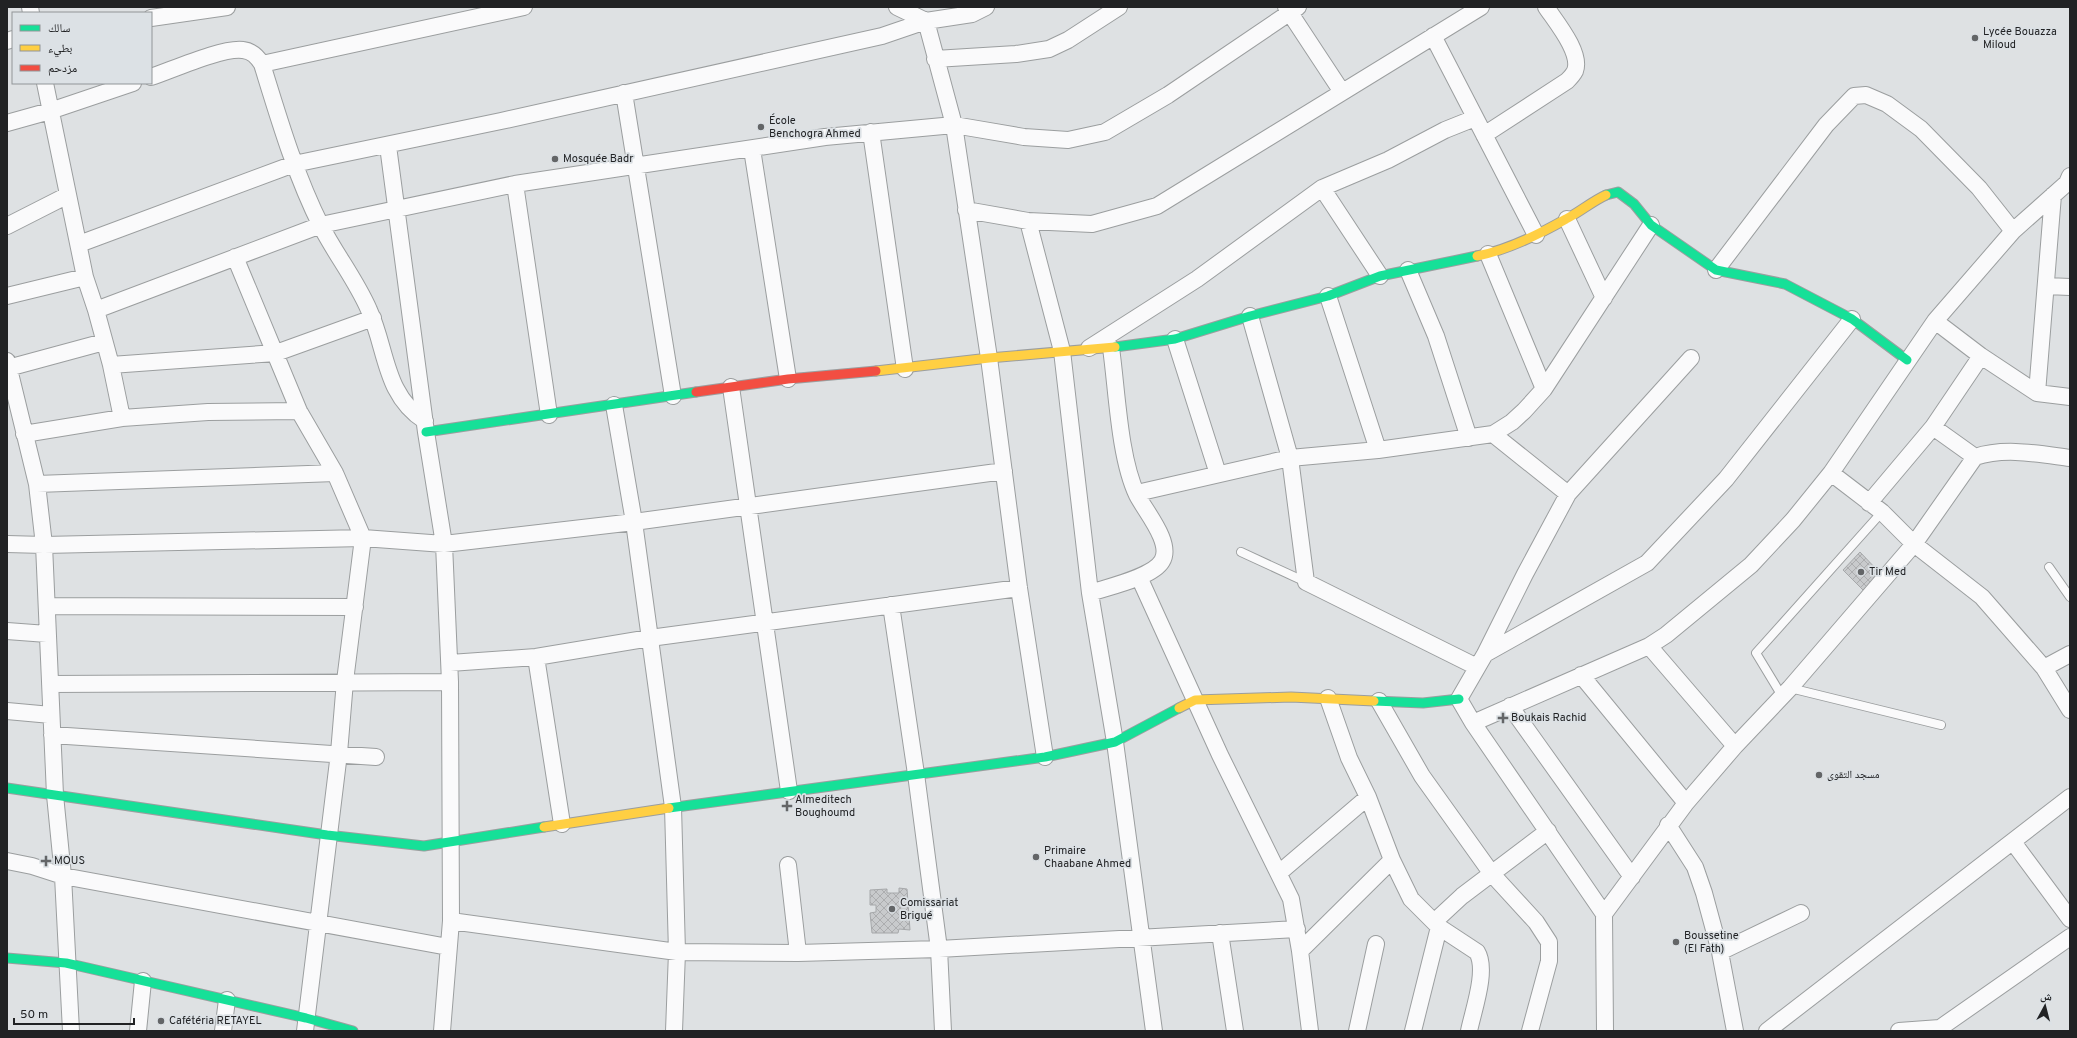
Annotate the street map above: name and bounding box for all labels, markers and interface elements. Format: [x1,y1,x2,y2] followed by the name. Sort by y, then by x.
[12,12,152,84] legend
[48,21,70,37] text: سالك
[1983,25,2057,52] place label: Lycée Bouazza Miloud
[1970,33,1980,43] marker: Lycée Bouazza Miloud
[48,41,72,58] text: بطيء
[48,61,77,77] text: مزدحم
[769,113,861,141] place label: École Benchogra Ahmed
[756,122,766,132] marker: École Benchogra Ahmed
[563,152,634,166] place label: Mosquée Badr
[550,154,560,164] marker: Mosquée Badr
[1869,565,1906,579] place label: Tir Med
[1856,567,1866,577] marker: Tir Med
[1511,711,1586,725] place label: Boukais Rachid
[1498,713,1508,723] marker: Boukais Rachid
[1827,768,1880,782] place label: مسجد التقوى
[1814,770,1824,780] marker: مسجد التقوى
[795,793,855,820] place label: Almeditech Boughoumd
[782,801,792,811] marker: Almeditech Boughoumd
[1044,844,1131,871] place label: Primaire Chaabane Ahmed
[1031,852,1041,862] marker: Primaire Chaabane Ahmed
[54,854,85,868] place label: MOUS
[41,856,51,866] marker: MOUS
[900,896,958,923] place label: Comissariat Brigué
[887,904,897,914] marker: Comissariat Brigué
[1684,929,1739,956] place label: Boussetine (El Fath)
[1671,937,1681,947] marker: Boussetine (El Fath)
[2025,986,2065,1026] north arrow
[2039,989,2053,1005] text: ش
[14,1000,134,1026] scale bar
[20,1007,48,1023] text: 50 m
[169,1014,262,1028] place label: Cafétéria RETAYEL
[156,1016,166,1026] marker: Cafétéria RETAYEL

